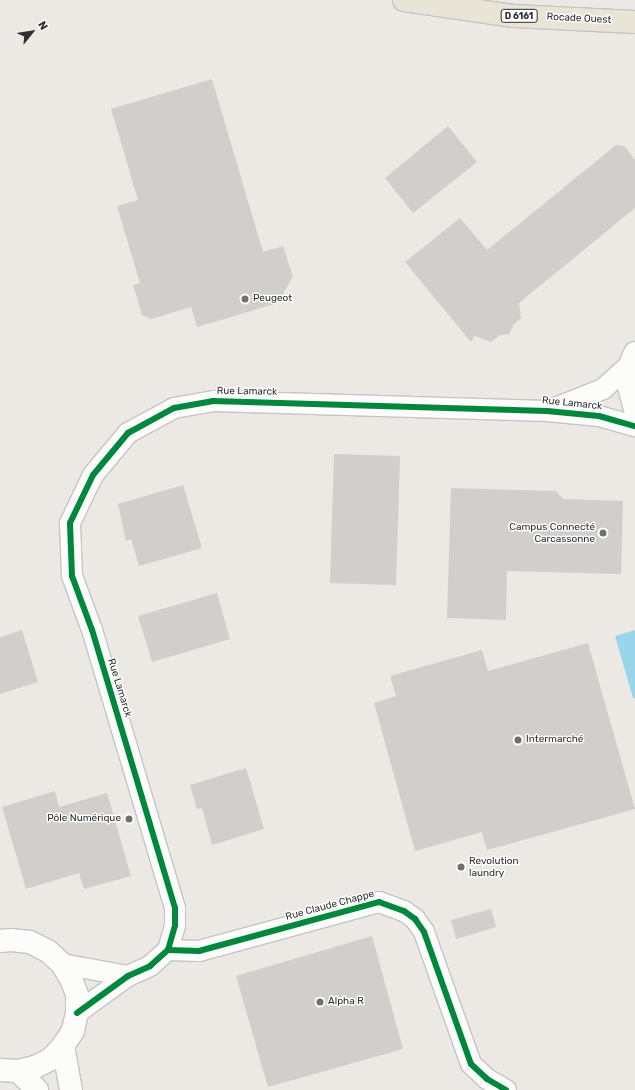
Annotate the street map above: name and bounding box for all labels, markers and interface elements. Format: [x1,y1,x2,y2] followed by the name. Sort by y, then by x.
[500,9,538,23] road number: D 6161
[546,11,612,27] street label: Rocade Ouest
[12,12,52,52] north arrow
[35,19,50,32] text: N
[253,293,292,305] place label: Peugeot
[240,294,250,304] marker: Peugeot
[217,385,277,399] street label: Rue Lamarck
[541,395,603,413] street label: Rue Lamarck
[509,521,595,544] place label: Campus Connecté Carcassonne
[598,528,608,538] marker: Campus Connecté Carcassonne
[104,657,134,719] street label: Rue Lamarck
[526,734,583,746] place label: Intermarché
[513,735,523,745] marker: Intermarché
[47,813,121,825] place label: Pôle Numérique
[124,814,134,824] marker: Pôle Numérique
[469,855,519,878] place label: Revolution laundry
[456,862,466,872] marker: Revolution laundry
[284,888,376,924] street label: Rue Claude Chappe
[328,996,364,1008] place label: Alpha R
[315,997,325,1007] marker: Alpha R

